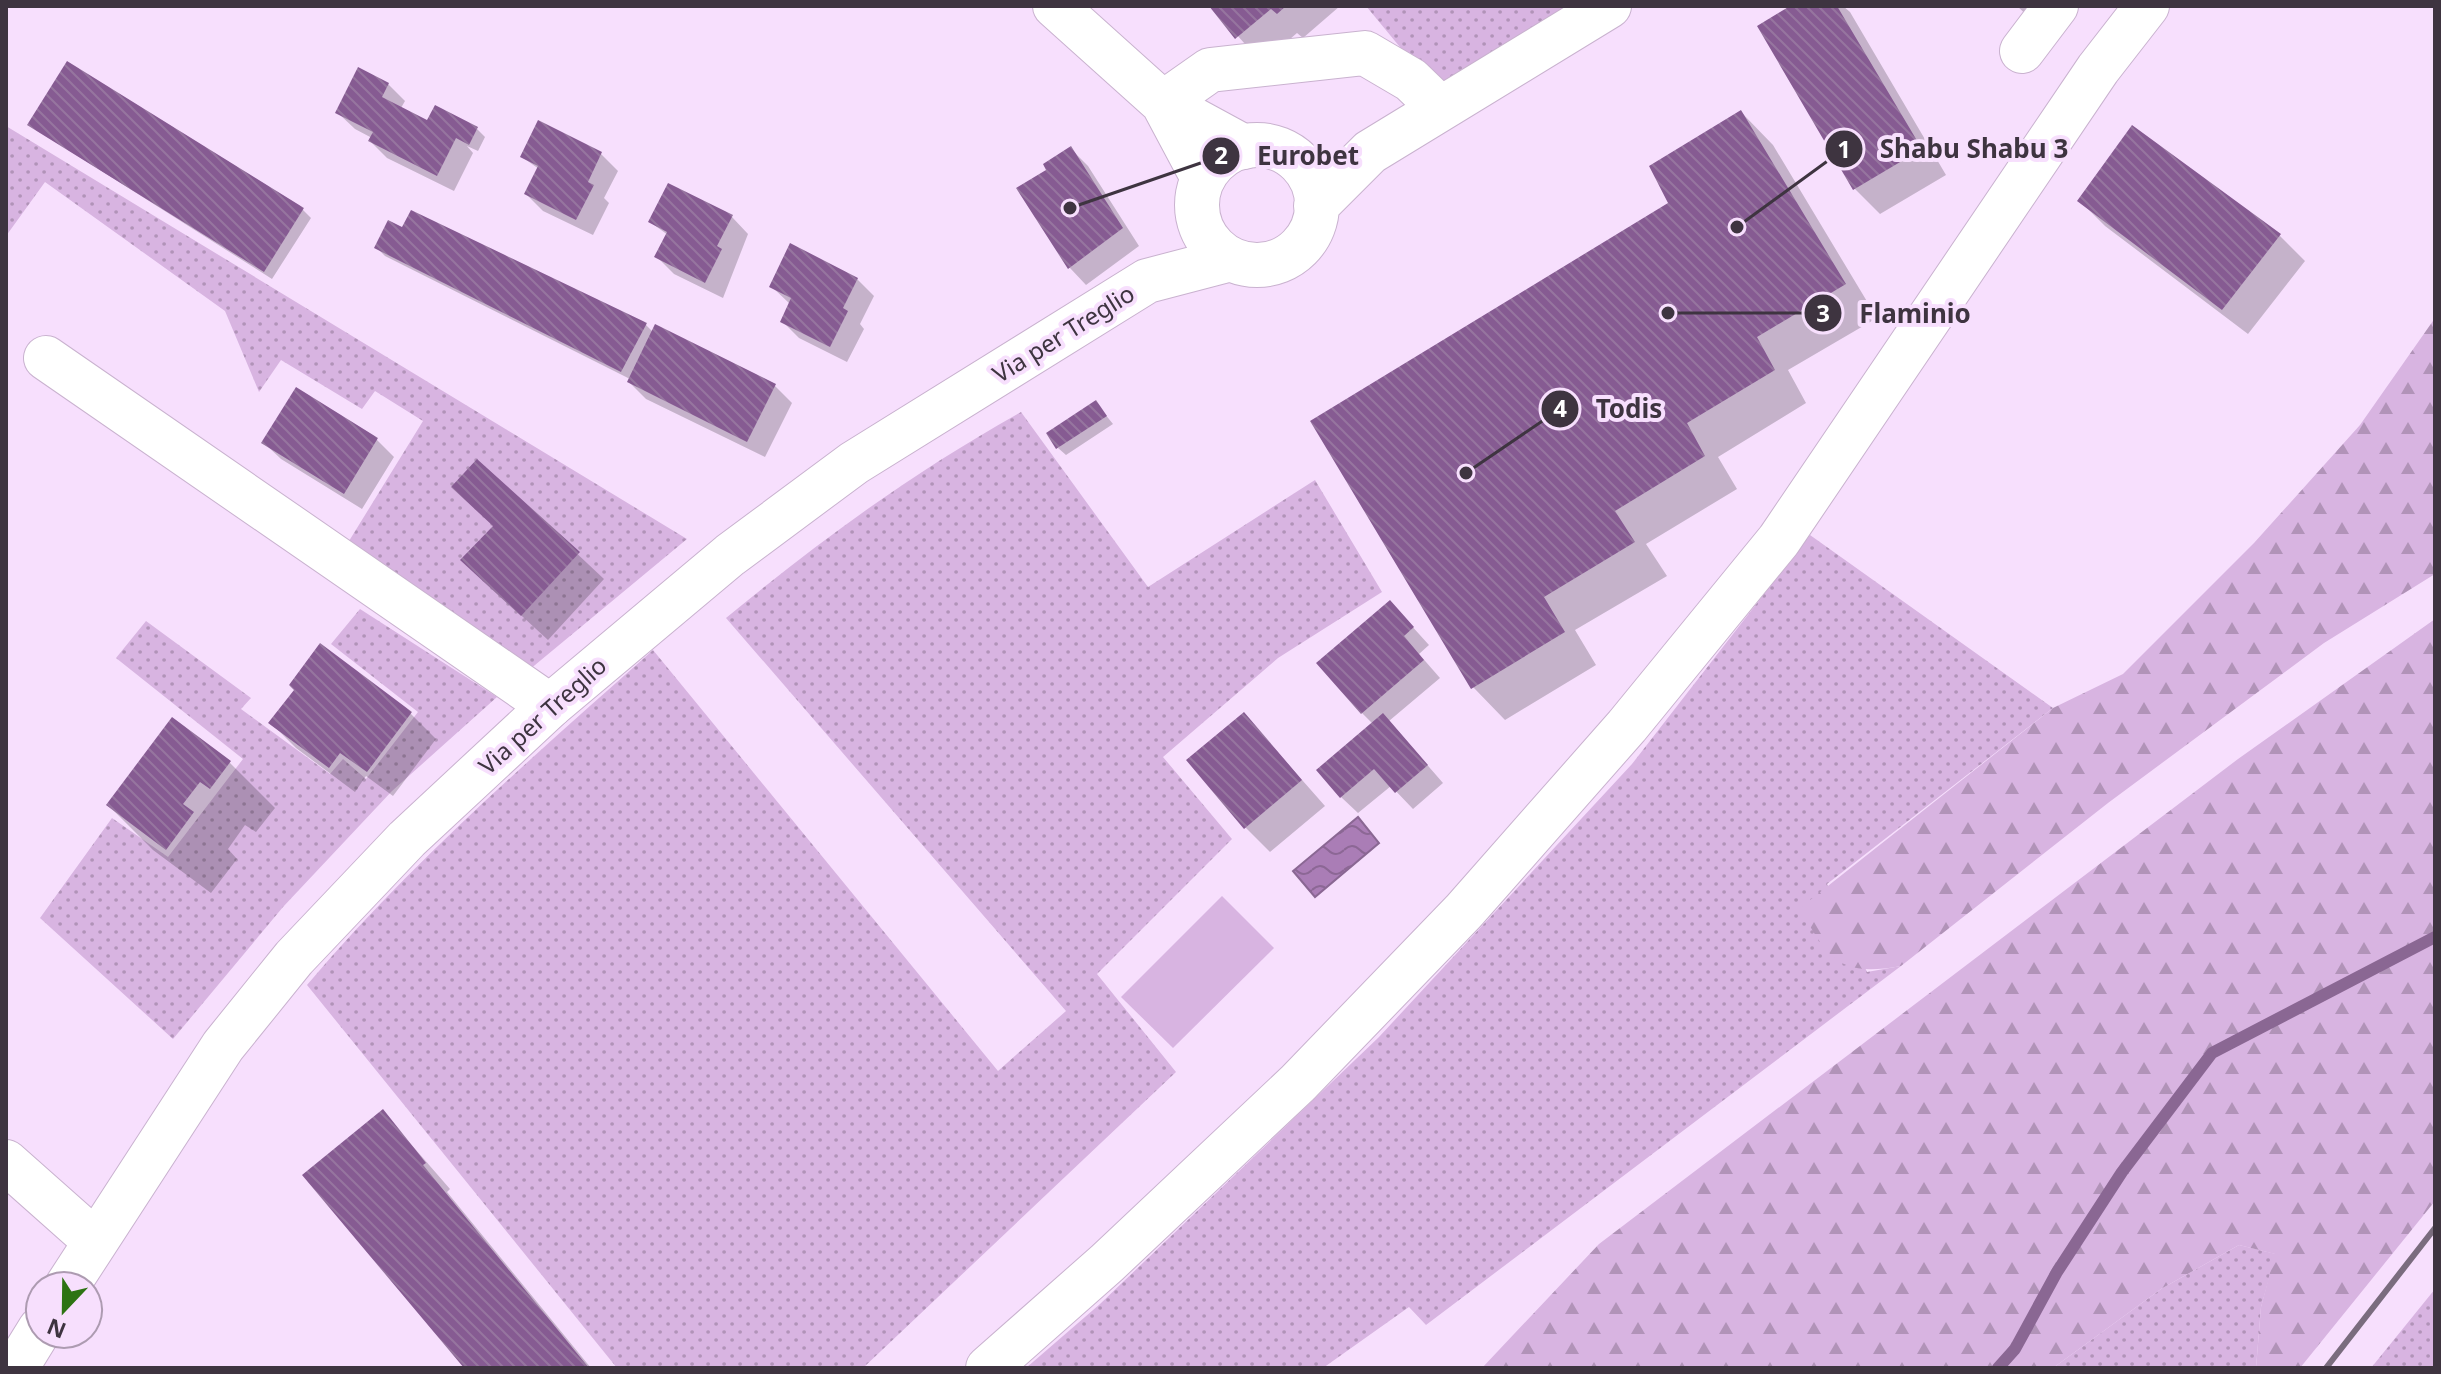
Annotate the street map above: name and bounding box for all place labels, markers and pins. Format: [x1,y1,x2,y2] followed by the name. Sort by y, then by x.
[1824,124,2085,174] callout: Shabu Shabu 3
[1201,131,1375,181] callout: Eurobet
[1803,288,1987,338] callout: Flaminio
[1540,384,1678,434] callout: Todis

